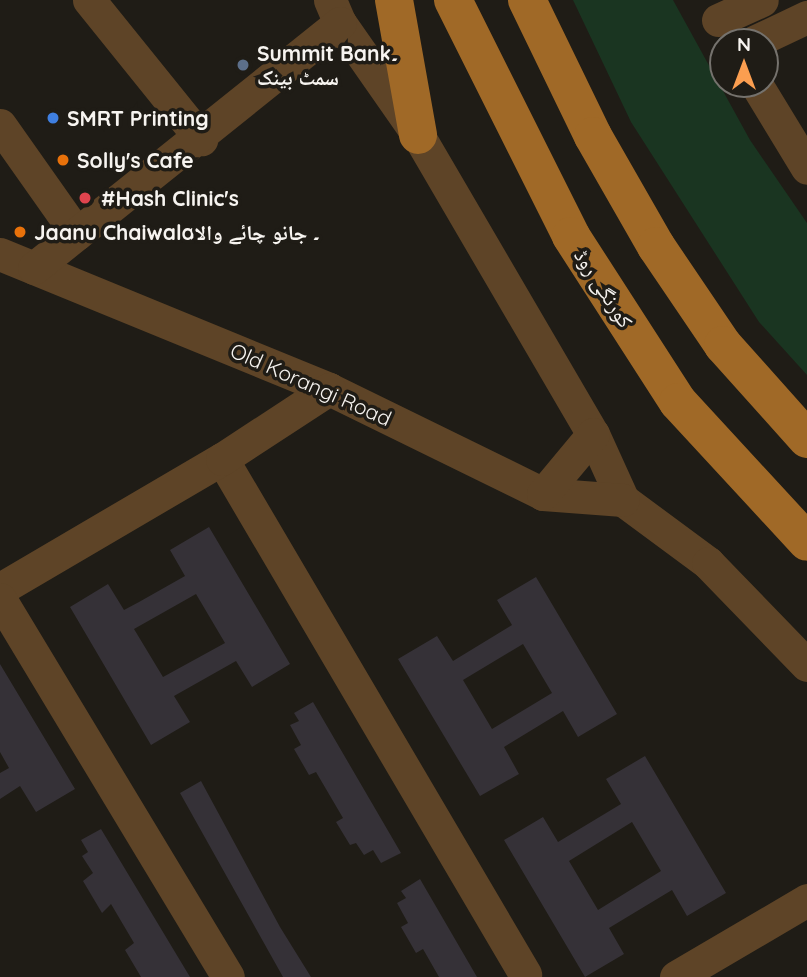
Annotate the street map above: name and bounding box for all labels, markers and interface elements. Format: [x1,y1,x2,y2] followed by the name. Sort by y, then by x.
[709,28,779,98] north arrow
[737,32,751,56] text: N
[257,40,398,90] place label: Summit Bank۔ سمٹ بینک
[235,57,251,73] marker: Summit Bank۔ سمٹ بینک
[67,105,209,131] place label: SMRT Printing
[45,110,61,126] marker: SMRT Printing
[77,147,194,173] place label: Solly's Cafe
[55,152,71,168] marker: Solly's Cafe
[101,185,239,211] place label: #Hash Clinic's
[75,188,95,208] marker: #Hash Clinic's
[34,219,319,245] place label: Jaanu Chaiwala۔ جانو چائے والا
[12,224,28,240] marker: Jaanu Chaiwala۔ جانو چائے والا
[569,244,639,332] street label: کورنگی روڈ
[227,337,395,431] street label: Old Korangi Road

